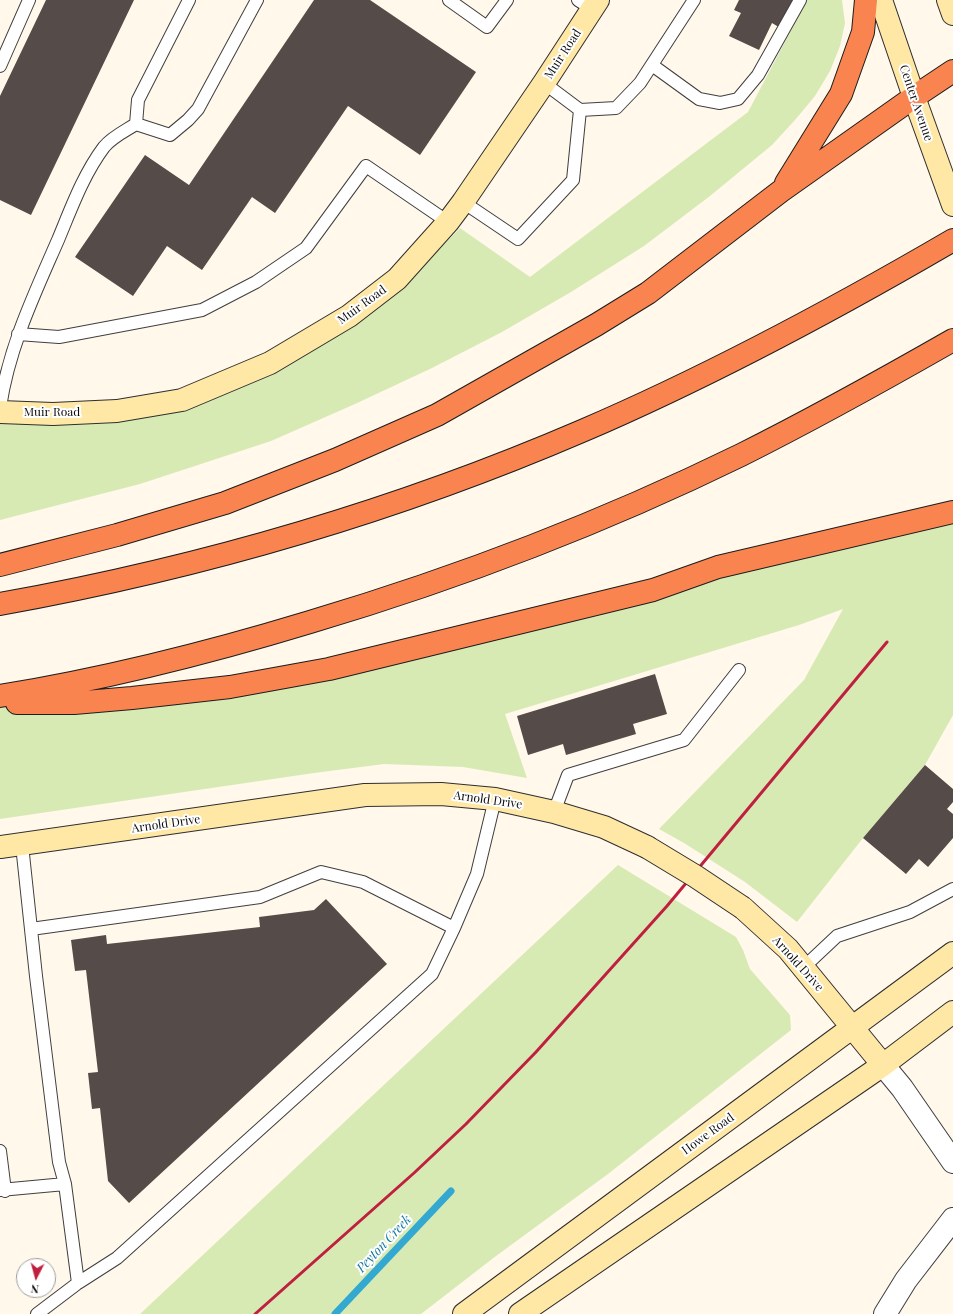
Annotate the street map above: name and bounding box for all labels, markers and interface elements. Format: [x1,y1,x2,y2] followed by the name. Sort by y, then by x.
[542,26,584,82] street label: Muir Road
[896,63,936,143] street label: Center Avenue
[335,283,389,327] street label: Muir Road
[24,405,80,419] street label: Muir Road
[453,788,523,812] street label: Arnold Drive
[131,812,201,836] street label: Arnold Drive
[770,933,826,995] street label: Arnold Drive
[679,1110,737,1158] street label: Howe Road
[353,1212,415,1276] water label: Peyton Creek
[16,1258,56,1298] north arrow
[30,1282,40,1297] text: N

